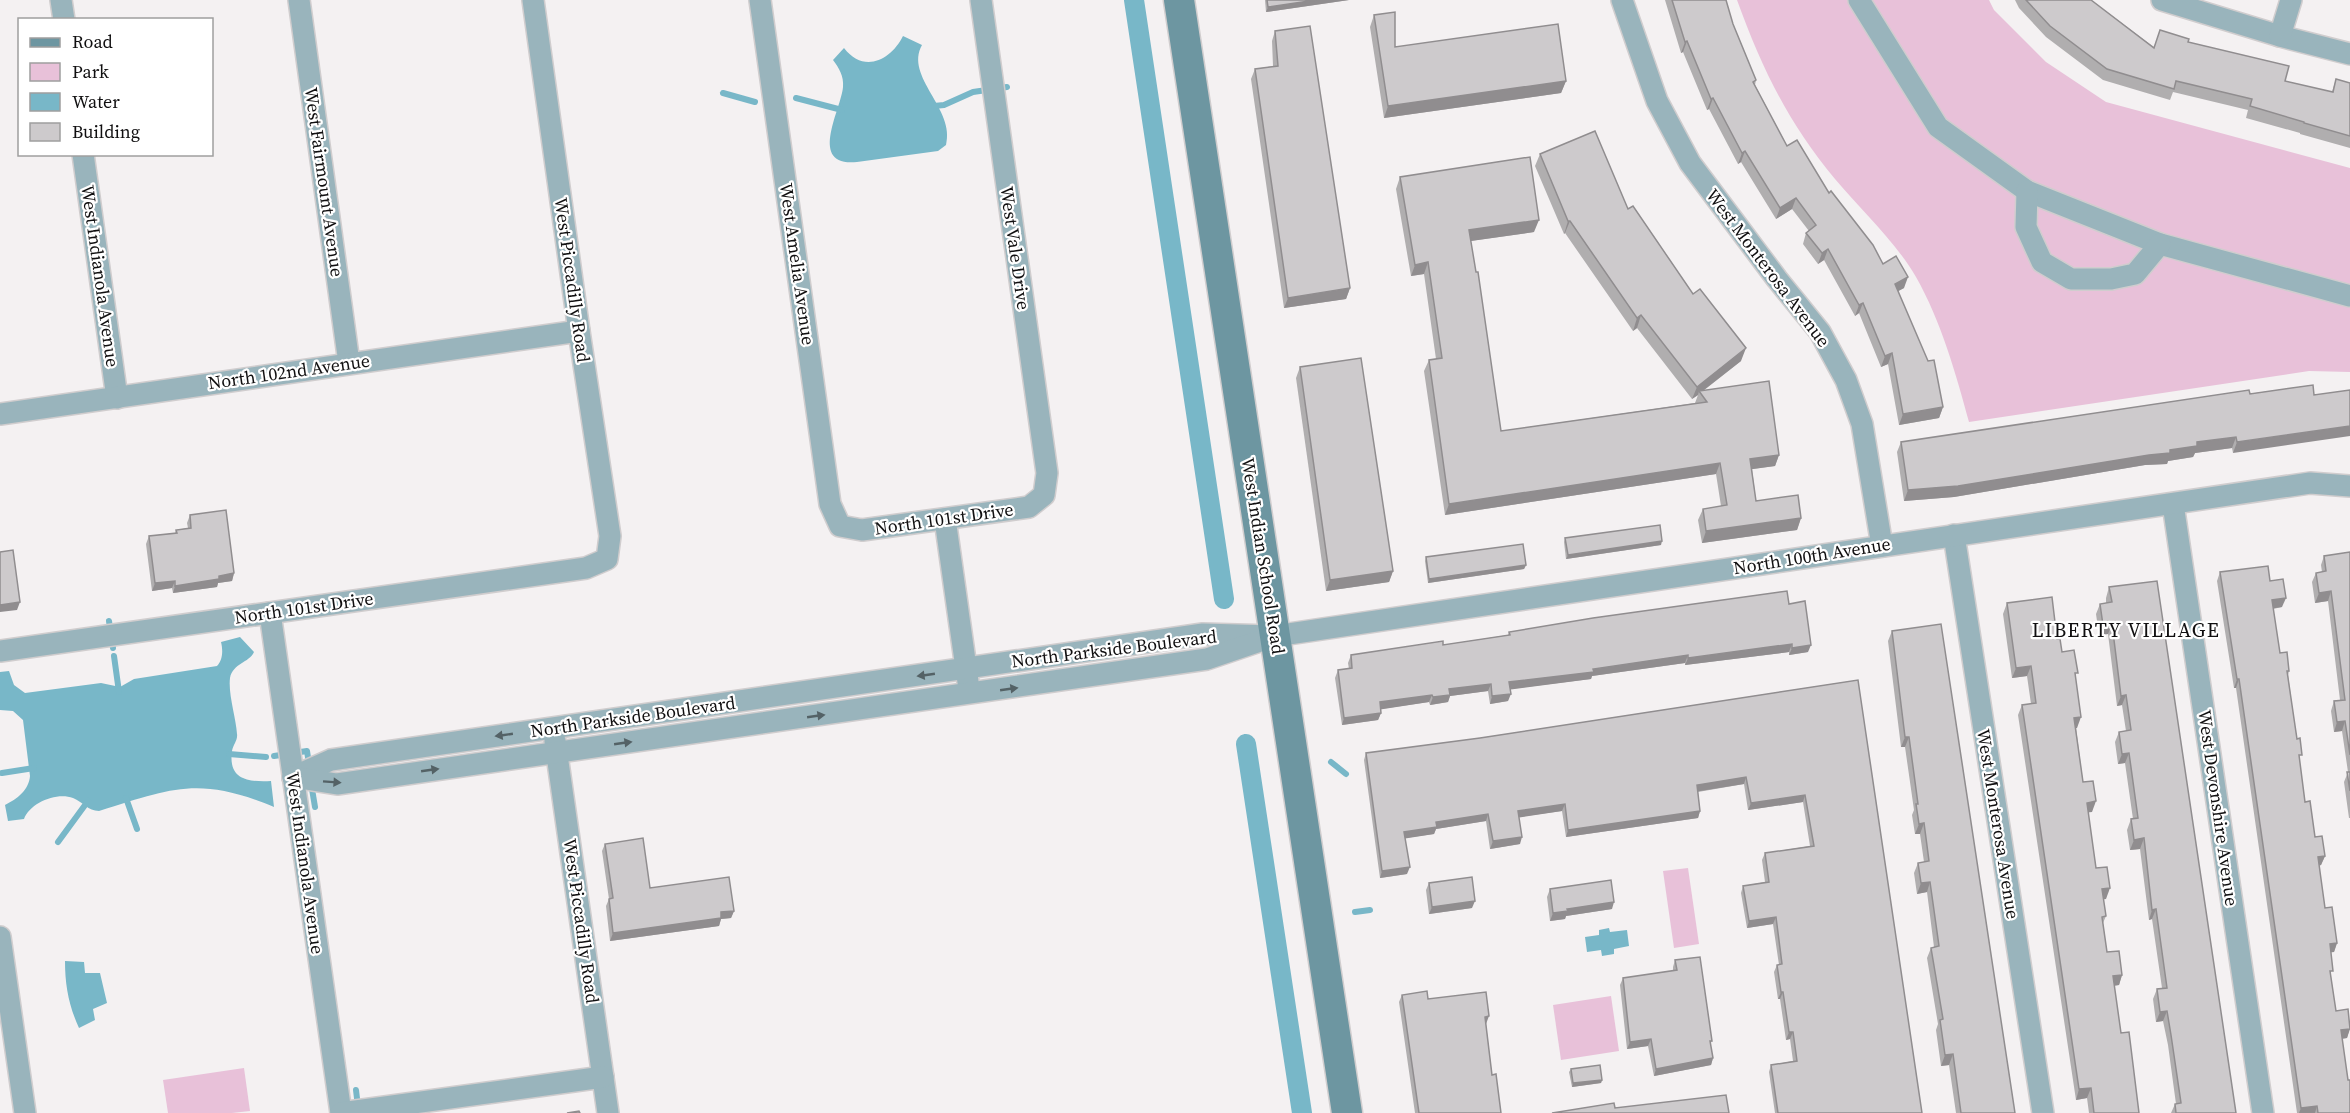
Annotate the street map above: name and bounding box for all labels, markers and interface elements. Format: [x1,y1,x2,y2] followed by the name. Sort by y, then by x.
[18,18,213,156] legend
[72,29,113,54] text: Road
[72,59,109,84] text: Park
[299,85,350,278] street label: West Fairmount Avenue
[72,89,120,114] text: Water
[72,119,140,144] text: Building
[774,181,821,347] street label: West Amelia Avenue
[75,183,126,369] street label: West Indianola Avenue
[1701,183,1836,352] street label: West Monterosa Avenue
[994,185,1037,311] street label: West Vale Drive
[549,196,596,364] street label: West Piccadilly Road
[206,348,371,395] street label: North 102nd Avenue
[1236,456,1291,656] street label: West Indian School Road
[873,496,1015,541] street label: North 101st Drive
[1732,531,1892,580] street label: North 100th Avenue
[233,585,375,630] street label: North 101st Drive
[2032,616,2220,644] district label: LIBERTY VILLAGE
[1010,624,1218,674] street label: North Parkside Boulevard
[916,671,935,680] one-way arrow
[999,684,1018,693] one-way arrow
[529,690,737,743] street label: North Parkside Boulevard
[2192,708,2245,908] street label: West Devonshire Avenue
[806,712,825,721] one-way arrow
[1971,727,2026,921] street label: West Monterosa Avenue
[494,731,513,740] one-way arrow
[613,739,632,748] one-way arrow
[420,766,439,775] one-way arrow
[280,770,331,956] street label: West Indianola Avenue
[323,777,342,787] one-way arrow
[558,837,605,1005] street label: West Piccadilly Road

